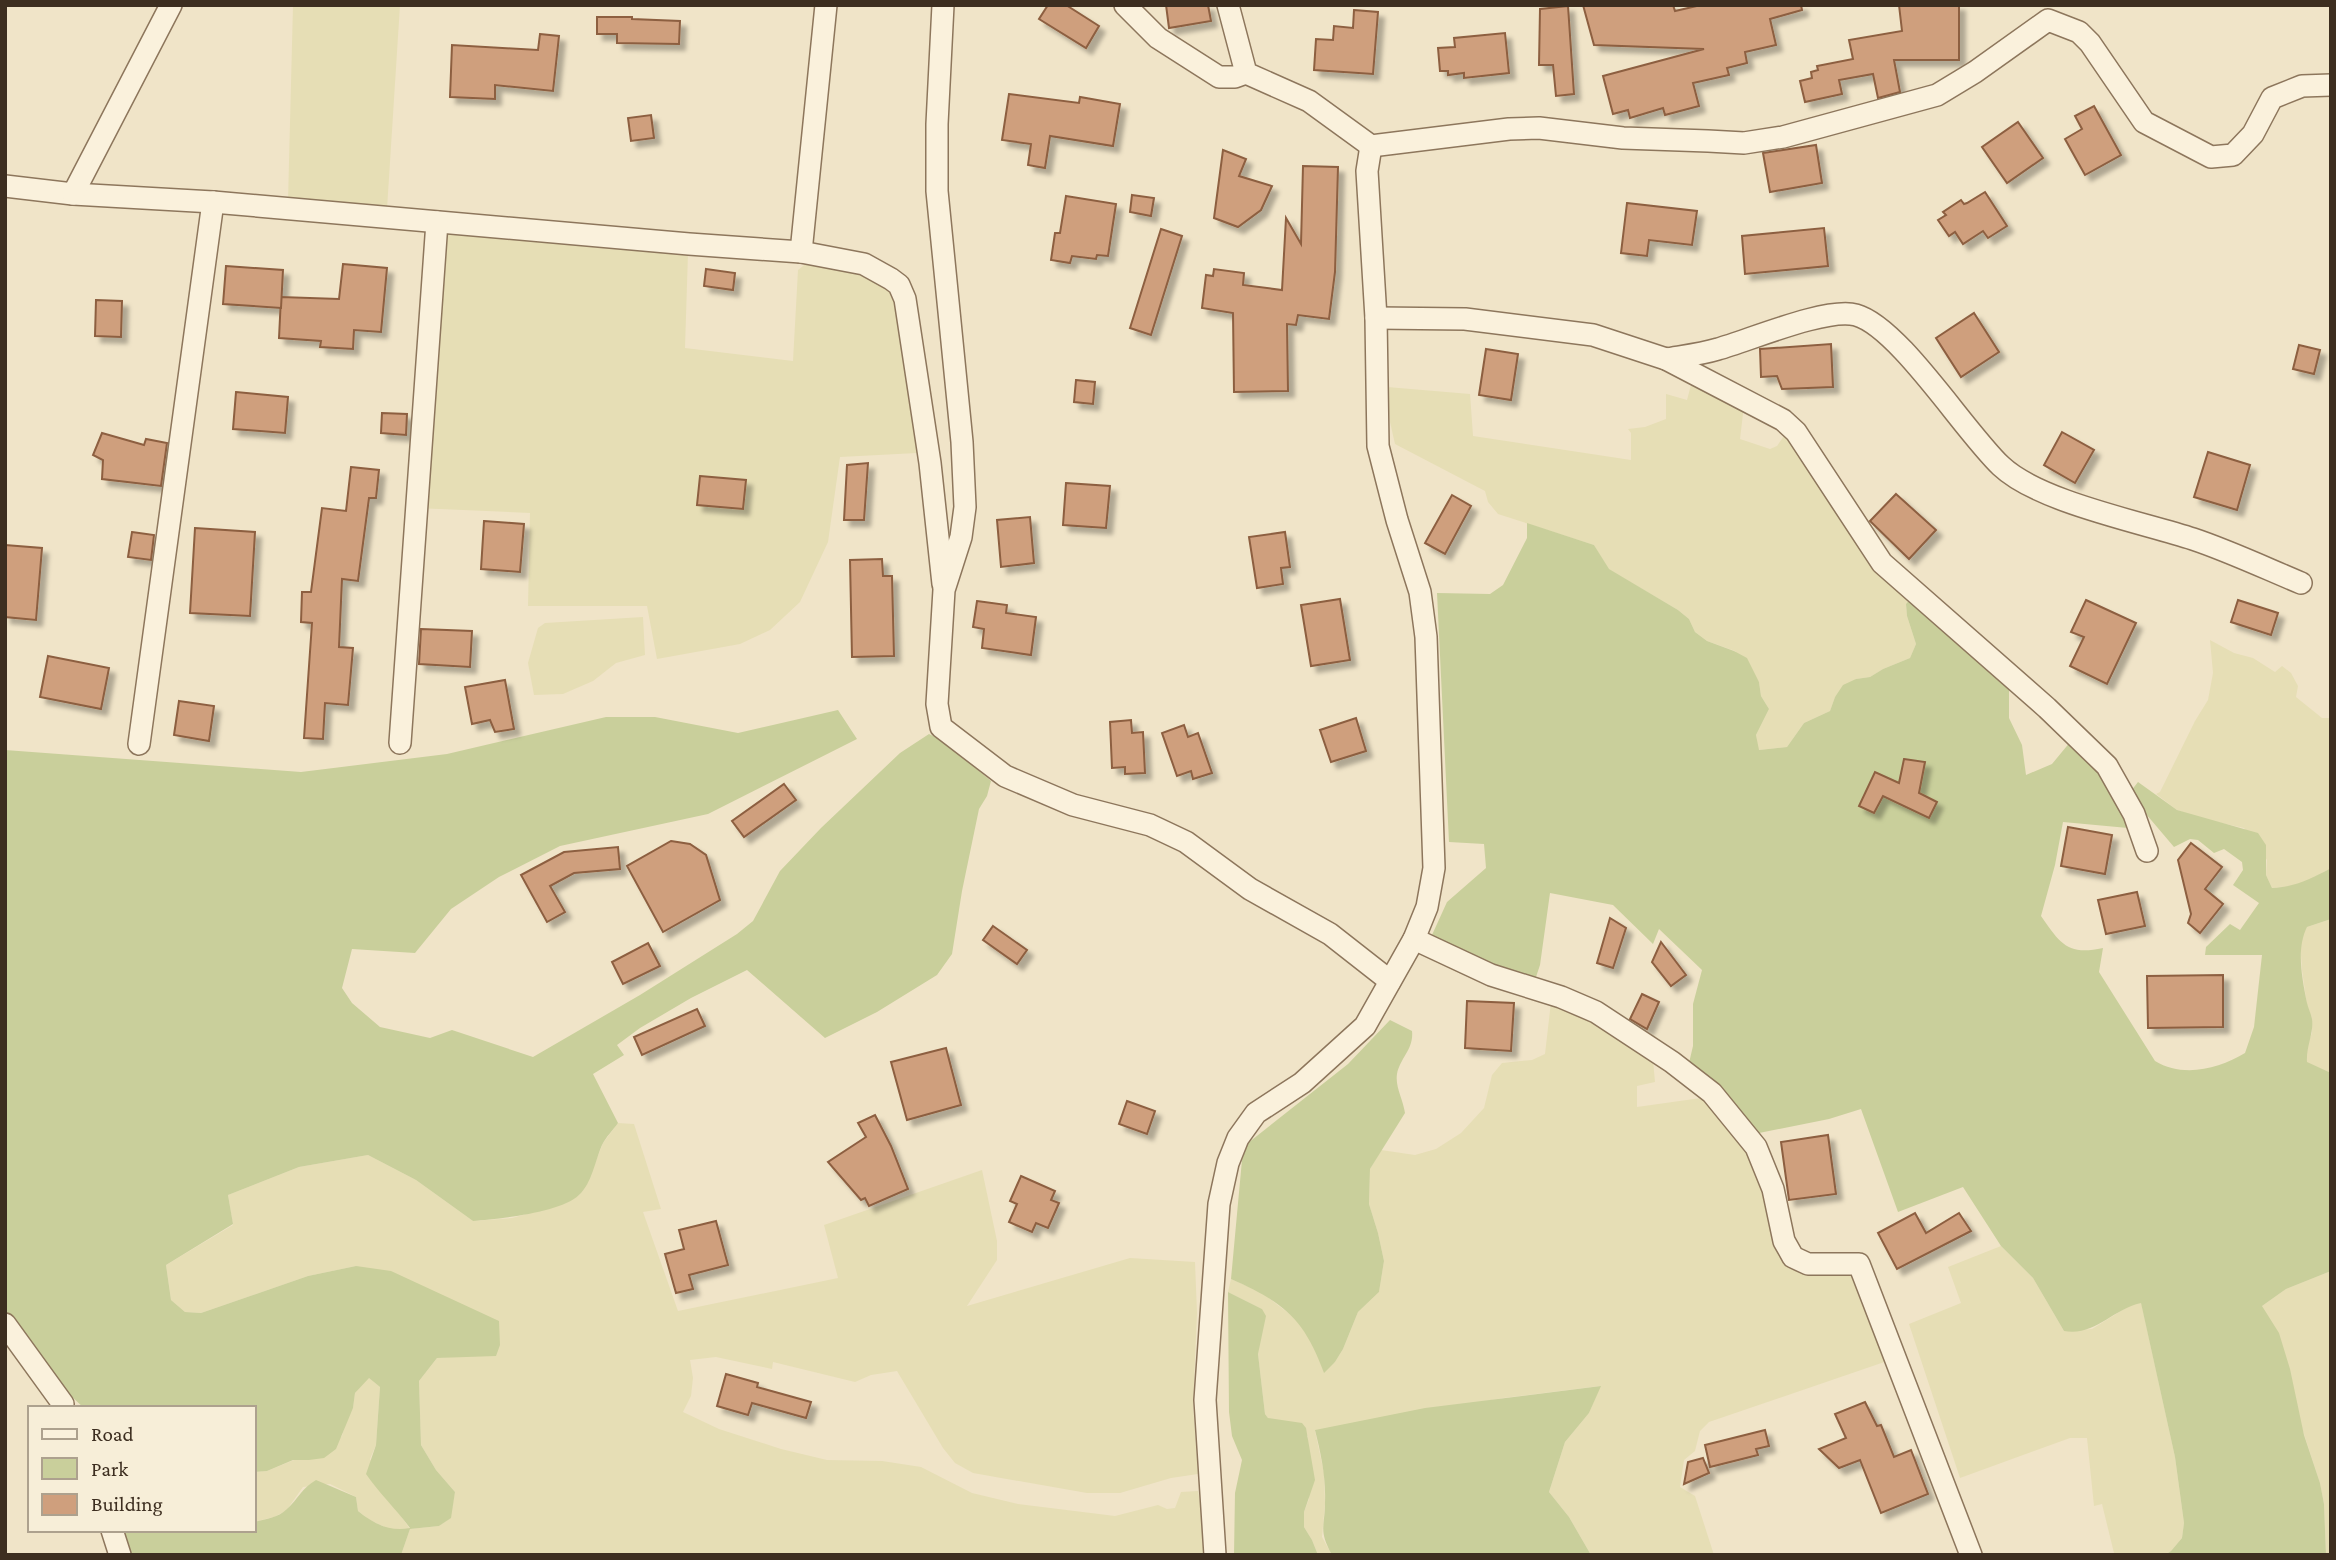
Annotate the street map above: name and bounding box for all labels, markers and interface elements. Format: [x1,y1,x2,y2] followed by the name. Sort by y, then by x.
[28,1406,256,1532] legend
[91,1422,134,1446] text: Road
[91,1457,128,1481] text: Park
[91,1492,163,1516] text: Building

